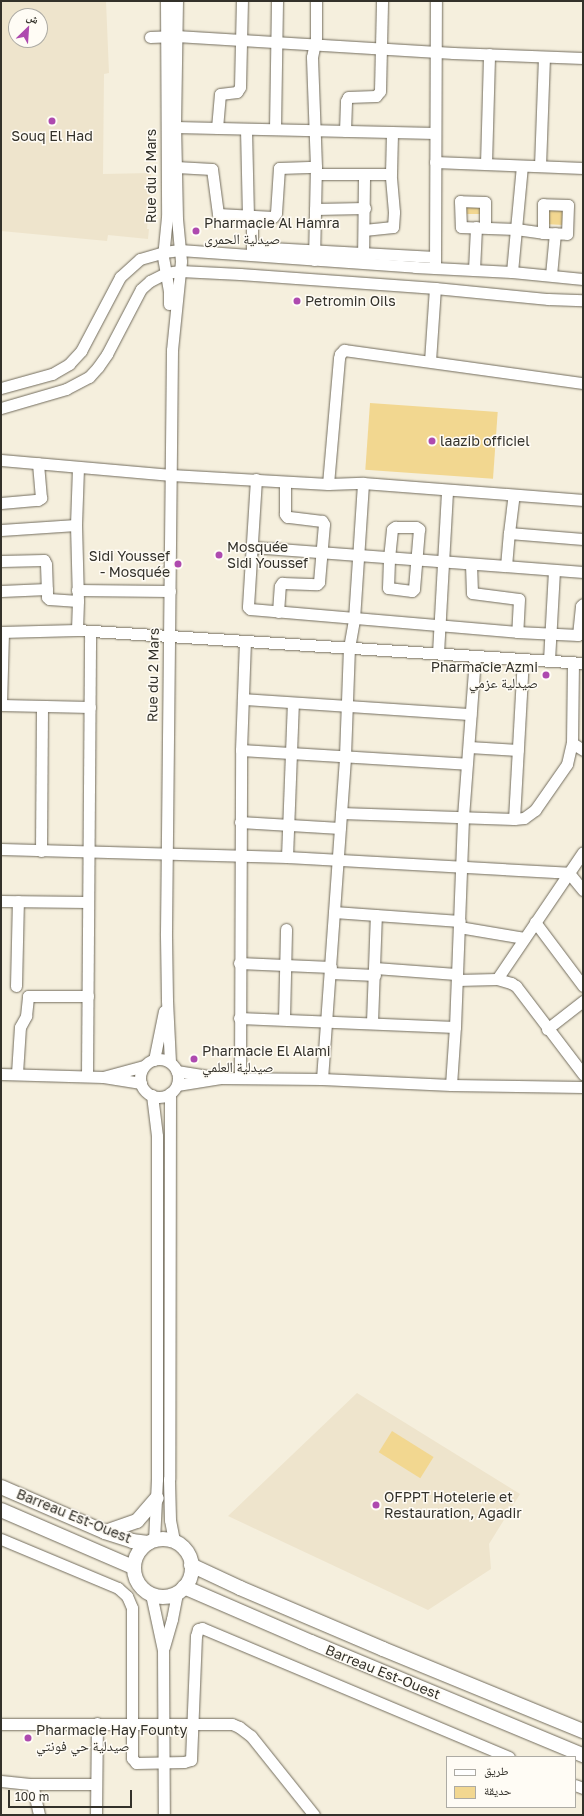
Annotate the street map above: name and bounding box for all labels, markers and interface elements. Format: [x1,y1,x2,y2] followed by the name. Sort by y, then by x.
[8,8,48,48] north arrow
[25,9,41,26] text: ش
[47,116,57,126] marker: Souq El Had
[11,128,93,144] place label: Souq El Had
[143,129,159,223] street label: Rue du 2 Mars
[204,215,340,248] place label: Pharmacie Al Hamra صيدلية الحمرى
[191,226,201,236] marker: Pharmacie Al Hamra صيدلية الحمرى
[305,293,396,309] place label: Petromin Oils
[292,296,302,306] marker: Petromin Oils
[440,433,530,449] place label: laazib officiel
[427,436,437,446] marker: laazib officiel
[227,539,308,572] place label: Mosquée Sidi Youssef
[89,548,170,580] place label: Sidi Youssef - Mosquée
[214,550,224,560] marker: Mosquée Sidi Youssef
[173,559,183,569] marker: Sidi Youssef - Mosquée
[144,628,162,722] street label: Rue du 2 Mars
[431,659,538,692] place label: Pharmacie Azmi صيدلية عزمي
[541,670,551,680] marker: Pharmacie Azmi صيدلية عزمي
[202,1043,331,1076] place label: Pharmacie El Alami صيدلية العلمي
[189,1054,199,1064] marker: Pharmacie El Alami صيدلية العلمي
[14,1485,134,1547] street label: Barreau Est-Ouest
[384,1489,522,1522] place label: OFPPT Hotelerie et Restauration, Agadir
[371,1500,381,1510] marker: OFPPT Hotelerie et Restauration, Agadir
[323,1641,443,1703] street label: Barreau Est-Ouest
[36,1722,187,1754] place label: Pharmacie Hay Founty صيدلية حي فونتي
[23,1733,33,1743] marker: Pharmacie Hay Founty صيدلية حي فونتي
[446,1756,576,1808] legend
[484,1763,509,1778] text: طريق
[10,1782,134,1808] scale bar
[484,1783,512,1798] text: حديقة
[15,1789,49,1804] text: 100 m

